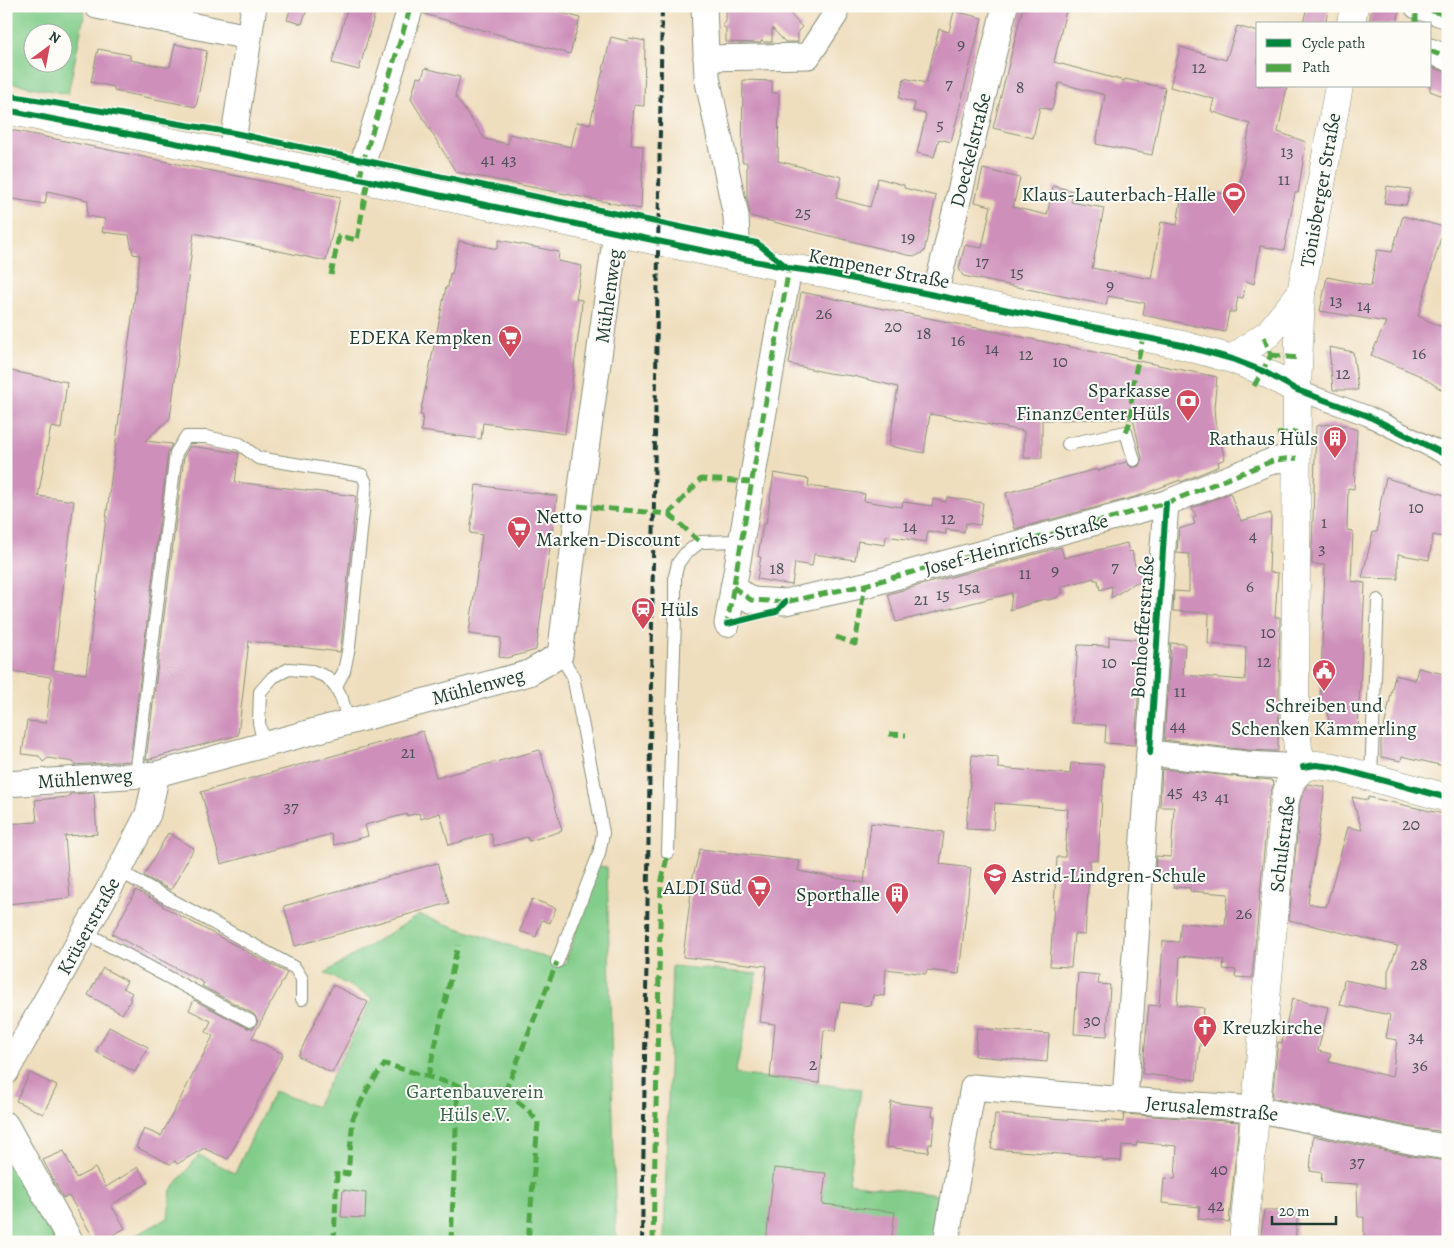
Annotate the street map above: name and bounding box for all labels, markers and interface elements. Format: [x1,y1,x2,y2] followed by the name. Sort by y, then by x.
[22,22,72,72] north arrow
[1256,22,1432,88] legend
[45,27,64,48] text: N
[957,32,965,56] house number: 9
[1302,33,1365,53] text: Cycle path
[1192,55,1207,79] house number: 12
[1302,57,1330,77] text: Path
[945,71,953,95] house number: 7
[1016,75,1024,99] house number: 8
[943,90,998,210] street label: Doeckelstraße
[1294,111,1347,269] street label: Tönisberger Straße
[936,112,944,136] house number: 5
[1280,139,1294,163] house number: 13
[481,147,495,171] house number: 41
[501,147,517,171] house number: 43
[1278,167,1290,191] house number: 11
[1022,181,1216,208] place label: Klaus-Lauterbach-Halle
[1221,181,1247,215] sports icon: Klaus-Lauterbach-Halle
[795,200,811,224] house number: 25
[901,225,915,249] house number: 19
[806,242,952,295] street label: Kempener Straße
[589,247,628,345] street label: Mühlenweg
[975,249,989,273] house number: 17
[1010,260,1024,284] house number: 15
[1106,273,1114,297] house number: 9
[1329,288,1343,312] house number: 13
[1357,293,1371,317] house number: 14
[816,301,832,325] house number: 26
[884,314,902,338] house number: 20
[917,321,931,345] house number: 18
[349,324,492,351] place label: EDEKA Kempken
[497,324,523,358] supermarket icon: EDEKA Kempken
[951,328,965,352] house number: 16
[985,336,999,360] house number: 14
[1412,341,1426,365] house number: 16
[1019,342,1034,366] house number: 12
[1052,349,1068,373] house number: 10
[1336,361,1351,385] house number: 12
[1016,377,1170,427] place label: Sparkasse FinanzCenter Hüls
[1175,388,1201,422] bank icon: Sparkasse FinanzCenter Hüls
[1209,425,1318,452] place label: Rathaus Hüls
[1322,425,1348,459] building icon: Rathaus Hüls
[1408,495,1424,519] house number: 10
[536,503,681,553] place label: Netto Marken-Discount
[941,506,956,530] house number: 12
[921,507,1111,582] street label: Josef-Heinrichs-Straße
[1321,510,1327,534] house number: 1
[903,514,917,538] house number: 14
[506,515,532,549] supermarket icon: Netto Marken-Discount
[1249,523,1257,547] house number: 4
[1318,536,1326,560] house number: 3
[1111,554,1119,578] house number: 7
[1124,555,1161,699] street label: Bonhoefferstraße
[770,556,784,580] house number: 18
[1051,558,1059,582] house number: 9
[1019,561,1031,585] house number: 11
[1246,574,1254,598] house number: 6
[958,575,981,599] house number: 15a
[936,582,950,606] house number: 15
[914,587,928,611] house number: 21
[630,596,656,630] station icon: Hüls
[660,596,699,623] place label: Hüls
[1260,620,1276,644] house number: 10
[1257,649,1272,673] house number: 12
[1101,650,1117,674] house number: 10
[1311,658,1337,692] public building icon: Schreiben und Schenken Kämmerling
[429,661,528,712] street label: Mühlenweg
[1174,679,1186,703] house number: 11
[1231,692,1417,742] place label: Schreiben und Schenken Kämmerling
[1170,713,1186,737] house number: 44
[401,740,415,764] house number: 21
[37,762,133,795] street label: Mühlenweg
[1167,779,1183,803] house number: 45
[1192,781,1208,805] house number: 43
[1215,785,1229,809] house number: 41
[283,794,299,818] house number: 37
[1263,794,1302,894] street label: Schulstraße
[1402,812,1420,836] house number: 20
[982,862,1008,896] school or university icon: Astrid-Lindgren-Schule
[1011,862,1206,889] place label: Astrid-Lindgren-Schule
[50,872,126,980] street label: Krüserstraße
[662,874,742,901] place label: ALDI Süd
[746,874,772,908] supermarket icon: ALDI Süd
[796,881,880,908] place label: Sporthalle
[884,881,910,915] building icon: Sporthalle
[1236,901,1252,925] house number: 26
[1410,952,1428,976] house number: 28
[1083,1008,1101,1032] house number: 30
[1192,1014,1218,1048] church icon: Kreuzkirche
[1222,1014,1322,1041] place label: Kreuzkirche
[1408,1024,1424,1048] house number: 34
[809,1052,818,1076] house number: 2
[1412,1053,1428,1077] house number: 36
[406,1078,544,1128] park label: Gartenbauverein Hüls e.V.
[1144,1089,1280,1128] street label: Jerusalemstraße
[1349,1149,1365,1173] house number: 37
[1210,1157,1228,1181] house number: 40
[1208,1193,1225,1217] house number: 42
[1272,1193,1335,1225] scale bar
[1279,1201,1310,1221] text: 20 m

